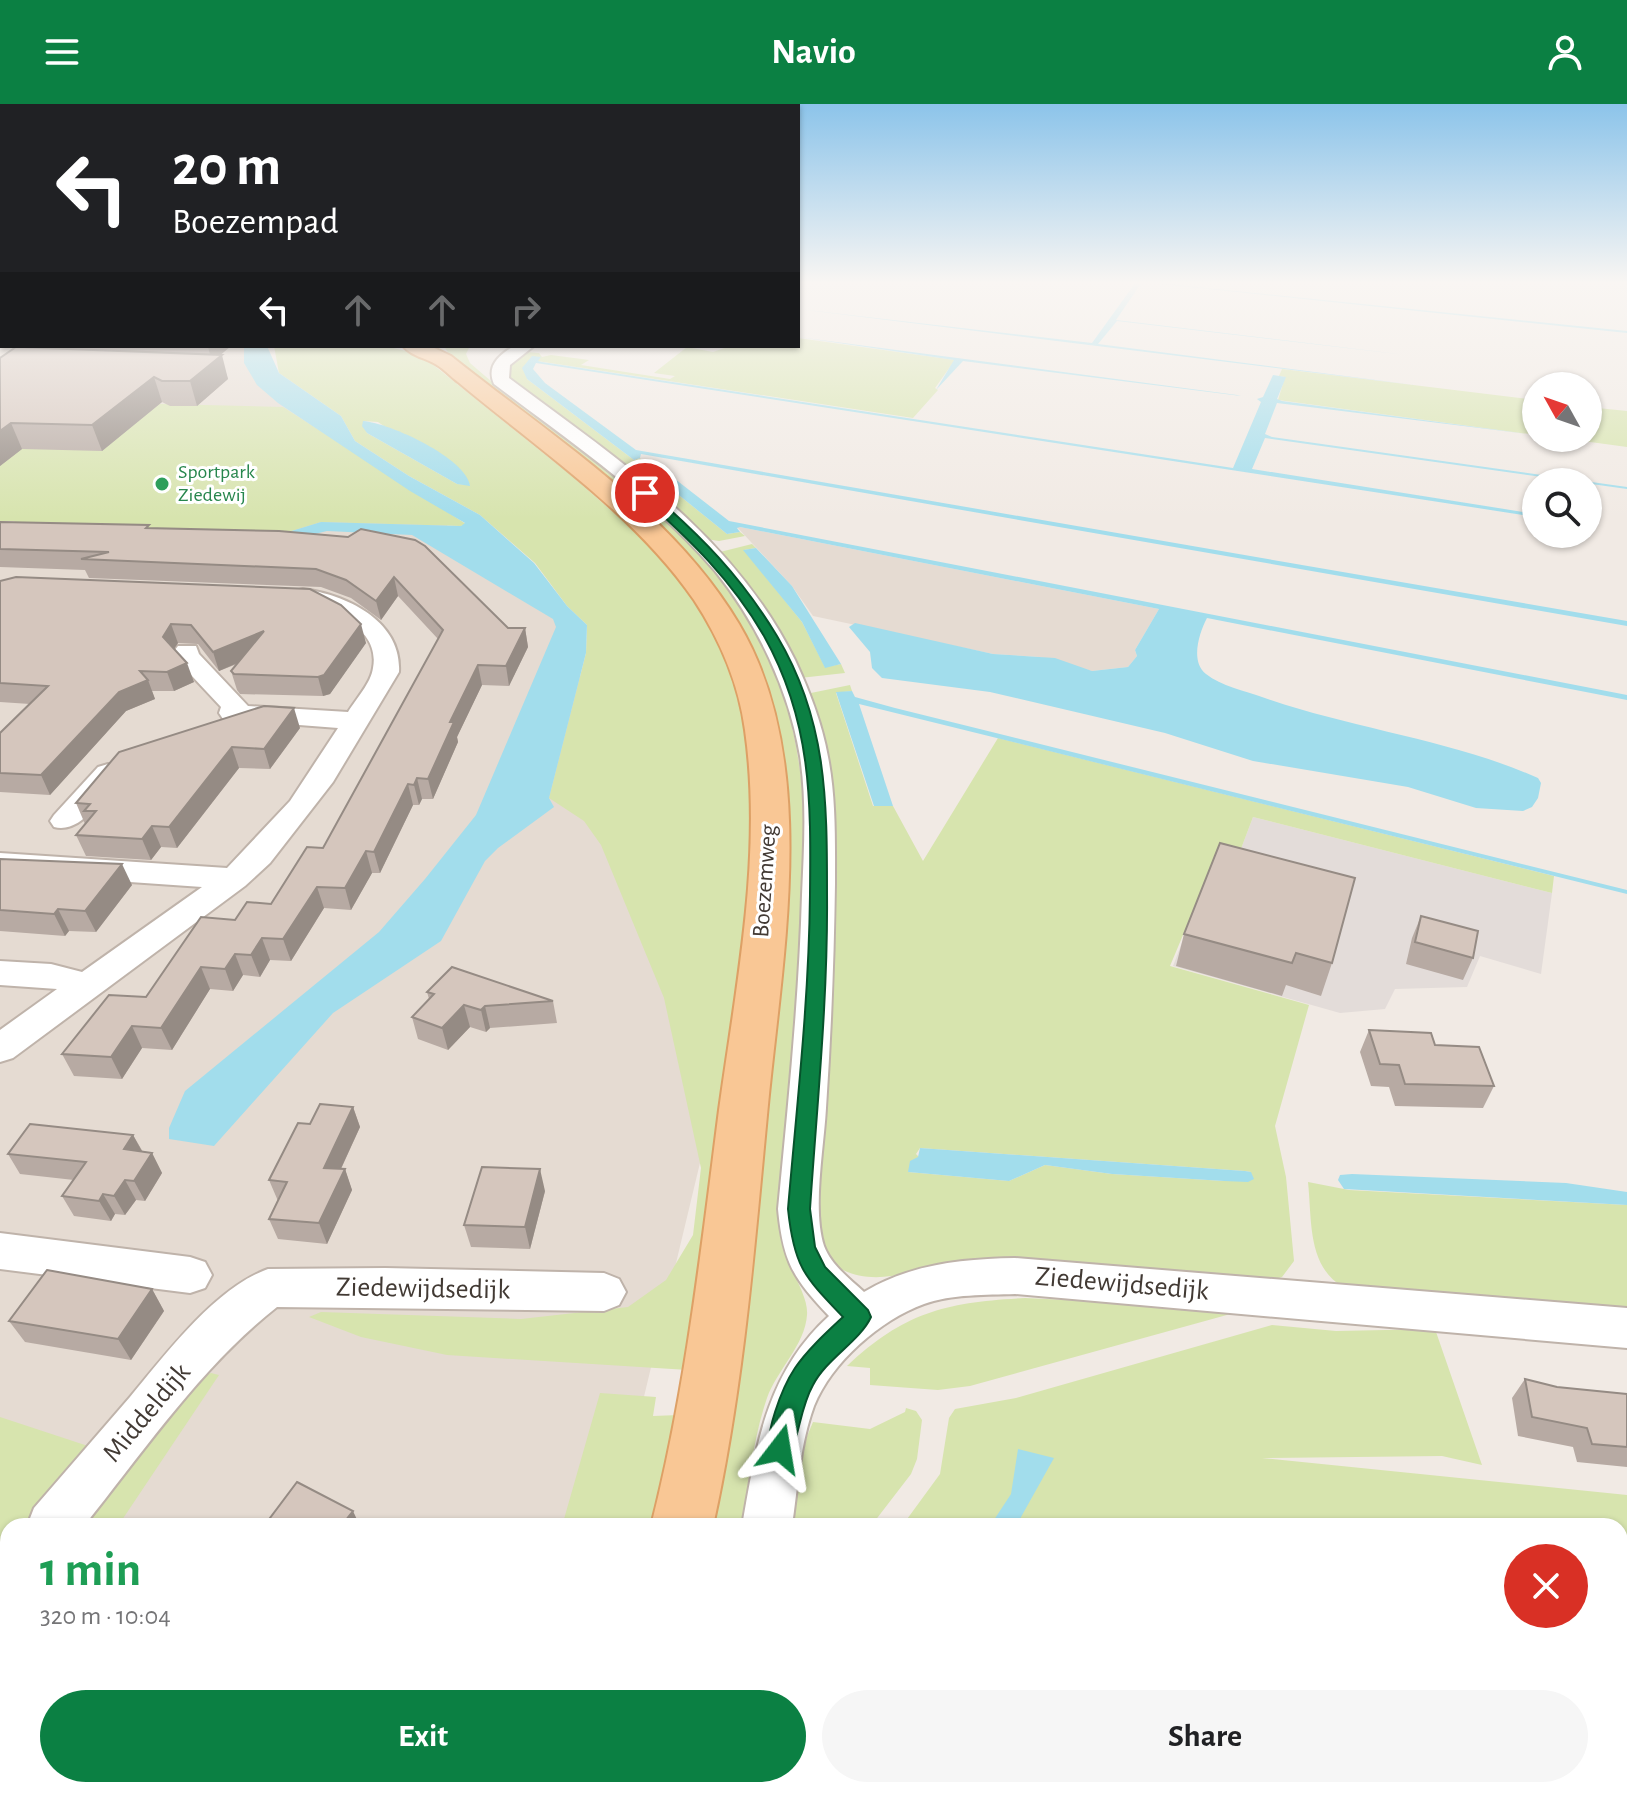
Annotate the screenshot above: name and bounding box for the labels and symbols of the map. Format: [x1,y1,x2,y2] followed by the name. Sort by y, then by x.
[1522,372,1602,452] north arrow
[611,459,679,527] pin
[178,462,255,505] place label: Sportpark Ziedewij
[153,475,171,493] marker: Sportpark Ziedewij
[749,823,781,938] street label: Boezemweg
[1034,1262,1210,1306] street label: Ziedewijdsedijk
[336,1273,511,1305] street label: Ziedewijdsedijk
[98,1358,196,1468] street label: Middeldijk
[738,1407,822,1491] position arrow

